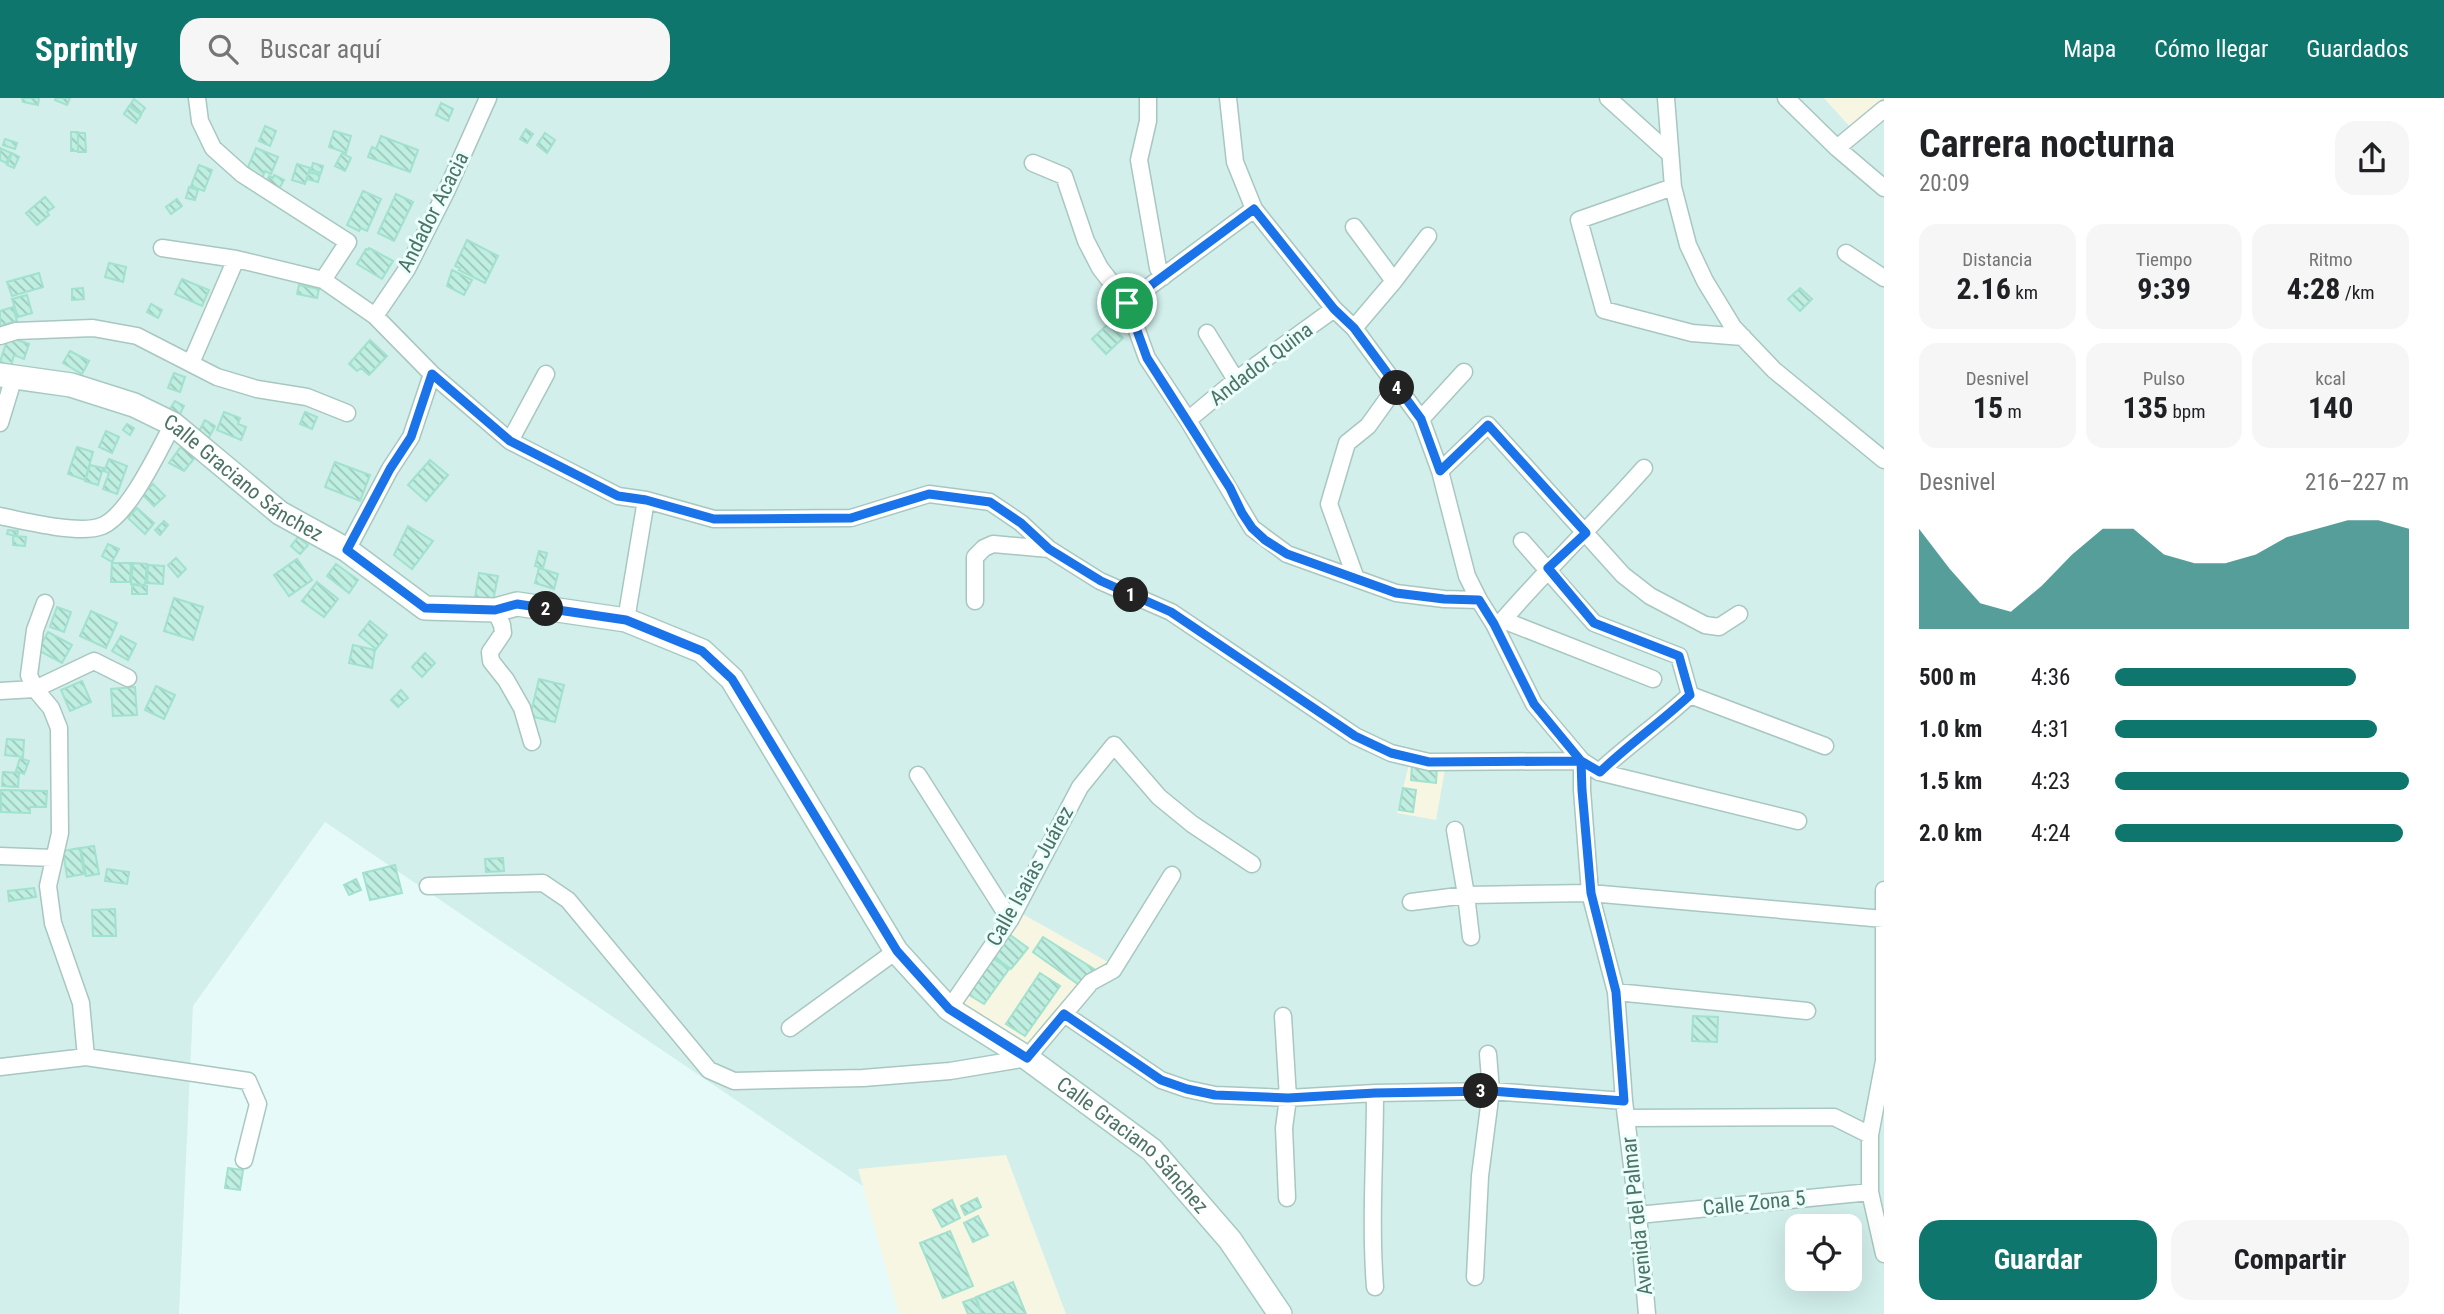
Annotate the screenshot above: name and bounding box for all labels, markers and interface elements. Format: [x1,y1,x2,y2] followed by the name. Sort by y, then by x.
[180,18,670,81] search box
[35,30,138,69] text: Sprintly
[204,30,242,68] icon: search
[260,34,381,64] text: Buscar aquí
[2063,35,2116,63] text: Mapa
[2154,35,2268,63] text: Cómo llegar
[2306,35,2409,63] text: Guardados
[2335,121,2409,195] button: share
[1919,122,2175,166] text: Carrera nocturna
[392,148,474,276] street label: Andador Acacia
[1919,170,1970,197] text: 20:09
[1962,248,2032,271] text: Distancia
[2136,248,2192,271] text: Tiempo
[2309,248,2353,271] text: Ritmo
[1957,271,2011,306] text: 2.16
[2137,271,2191,306] text: 9:39
[2287,271,2340,306] text: 4:28
[1097,273,1157,333] pin
[2011,281,2038,304] text: km
[2340,281,2375,304] text: /km
[1108,284,1146,322] icon: arrive
[1205,317,1317,411] street label: Andador Quina
[1966,367,2029,390] text: Desnivel
[2143,367,2185,390] text: Pulso
[2315,367,2346,390] text: kcal
[1380,370,1414,406] pin: 4
[1392,376,1401,399] text: 4
[1973,390,2003,425] text: 15
[2123,390,2168,425] text: 135
[2308,390,2353,425] text: 140
[2003,400,2022,423] text: m
[2168,400,2205,423] text: bpm
[160,409,327,546] street label: Calle Graciano Sánchez
[1919,469,1996,496] text: Desnivel
[2305,469,2409,496] text: 216–227 m
[1114,578,1148,612] pin: 1
[1126,583,1135,606] text: 1
[528,592,564,626] pin: 2
[541,597,550,620] text: 2
[1919,664,1976,691] text: 500 m
[2031,664,2070,691] text: 4:36
[1919,716,1982,743] text: 1.0 km
[2031,716,2070,743] text: 4:31
[1919,768,1982,795] text: 1.5 km
[2031,768,2070,795] text: 4:23
[982,802,1078,950] street label: Calle Isaias Juárez
[1919,820,1982,847] text: 2.0 km
[2031,820,2070,847] text: 4:24
[1052,1072,1213,1218] street label: Calle Graciano Sánchez
[1464,1074,1498,1108] pin: 3
[1476,1079,1485,1102] text: 3
[1617,1136,1657,1296] street label: Avenida del Palmar
[1702,1186,1806,1220] street label: Calle Zona 5
[1785,1214,1862,1291] map controls
[1785,1214,1862,1291] button: locate
[1919,1220,2157,1300] button: Guardar
[2171,1220,2409,1300] button: Compartir

